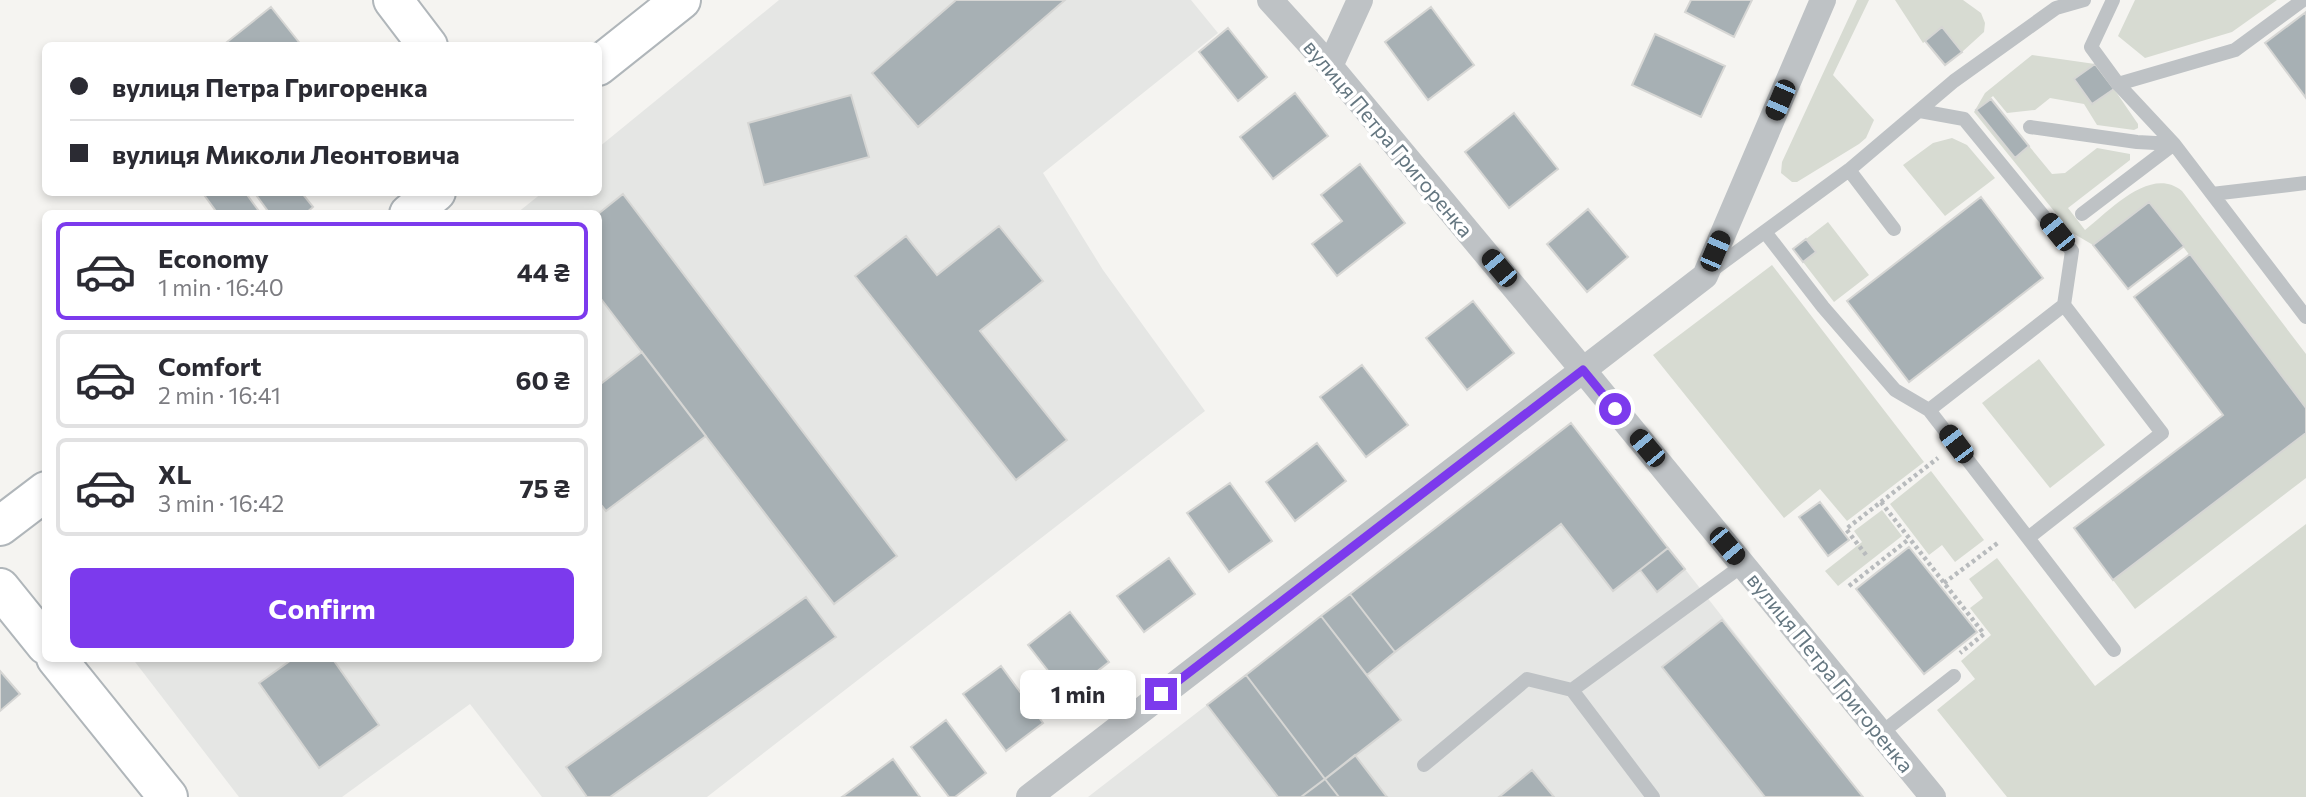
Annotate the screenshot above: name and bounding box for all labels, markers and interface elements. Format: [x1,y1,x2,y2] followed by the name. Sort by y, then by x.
[1299,34,1479,242] street label: вулиця Петра Григоренка
[112,71,428,102] text: вулиця Петра Григоренка
[1763,77,1798,123] car
[112,138,460,169] text: вулиця Миколи Леонтовича
[2036,209,2079,255] car
[1698,228,1733,274] car
[74,240,137,303] icon: car
[158,242,269,273] text: Economy
[1478,245,1521,291] car
[517,256,570,287] text: 44 ₴
[158,273,284,301] text: 1 min · 16:40
[74,348,137,411] icon: car
[158,350,261,381] text: Comfort
[515,364,570,395] text: 60 ₴
[158,381,281,409] text: 2 min · 16:41
[1599,393,1631,425] route start
[1935,421,1978,467] car
[1626,425,1669,471] car
[74,456,137,519] icon: car
[158,458,192,489] text: XL
[519,472,570,503] text: 75 ₴
[158,489,284,517] text: 3 min · 16:42
[1706,523,1749,569] car
[1743,567,1919,777] street label: вулиця Петра Григоренка
[70,568,574,648] button: Confirm
[1021,670,1136,718] callout: 1 min
[1145,678,1177,710] route end
[1051,680,1105,708] text: 1 min

